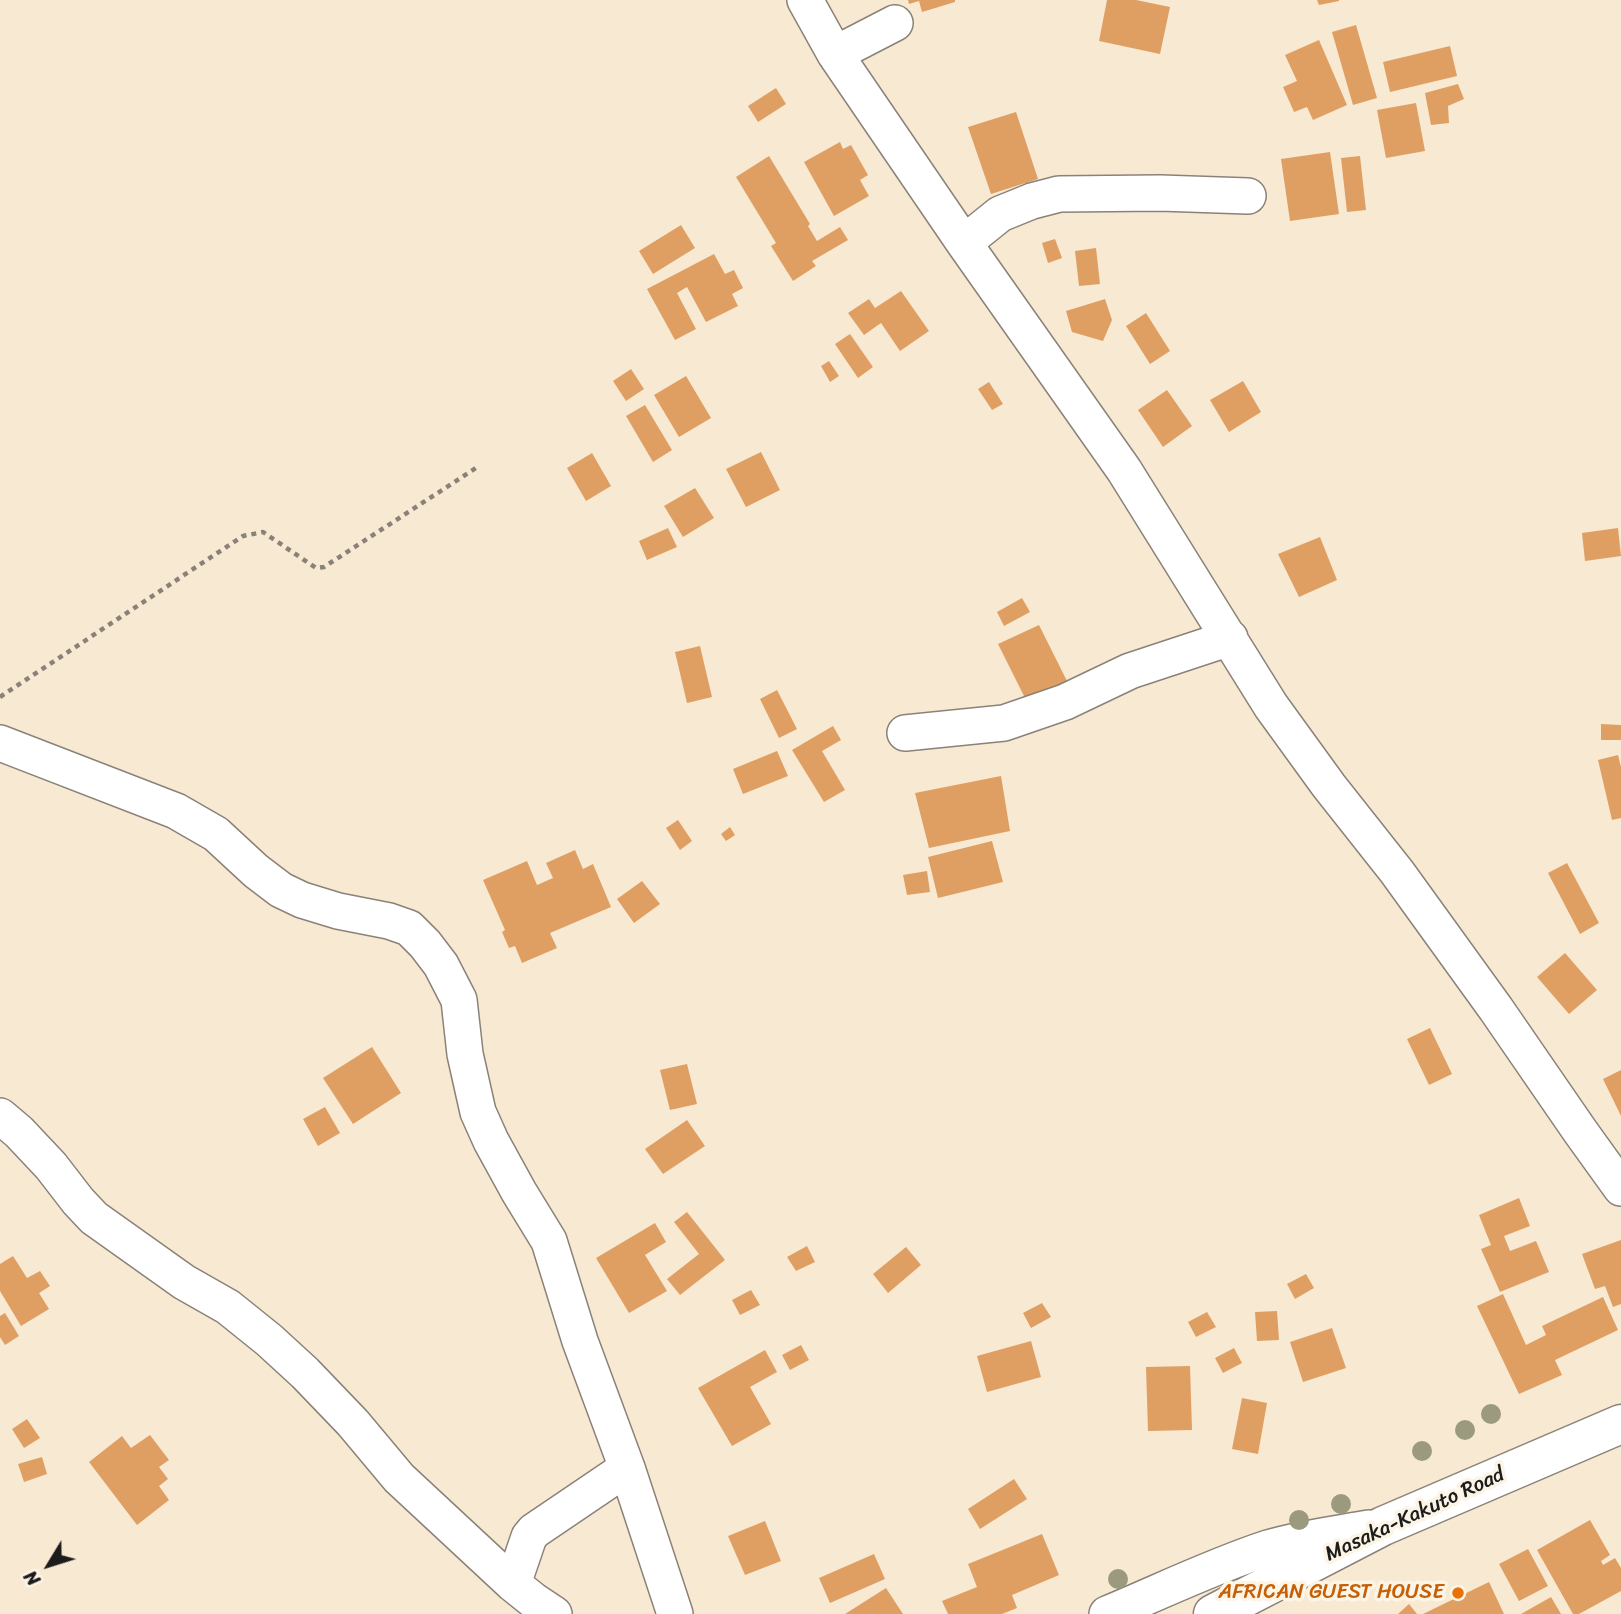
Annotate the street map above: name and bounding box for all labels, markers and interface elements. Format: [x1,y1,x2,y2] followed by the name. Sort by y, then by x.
[1321,1462,1509,1568] street label: Masaka-Kakuto Road
[14,1530,84,1600] north arrow
[15,1563,49,1594] text: N
[1219,1580,1444,1606] place label: AFRICAN GUEST HOUSE
[1450,1585,1466,1601] marker: AFRICAN GUEST HOUSE

